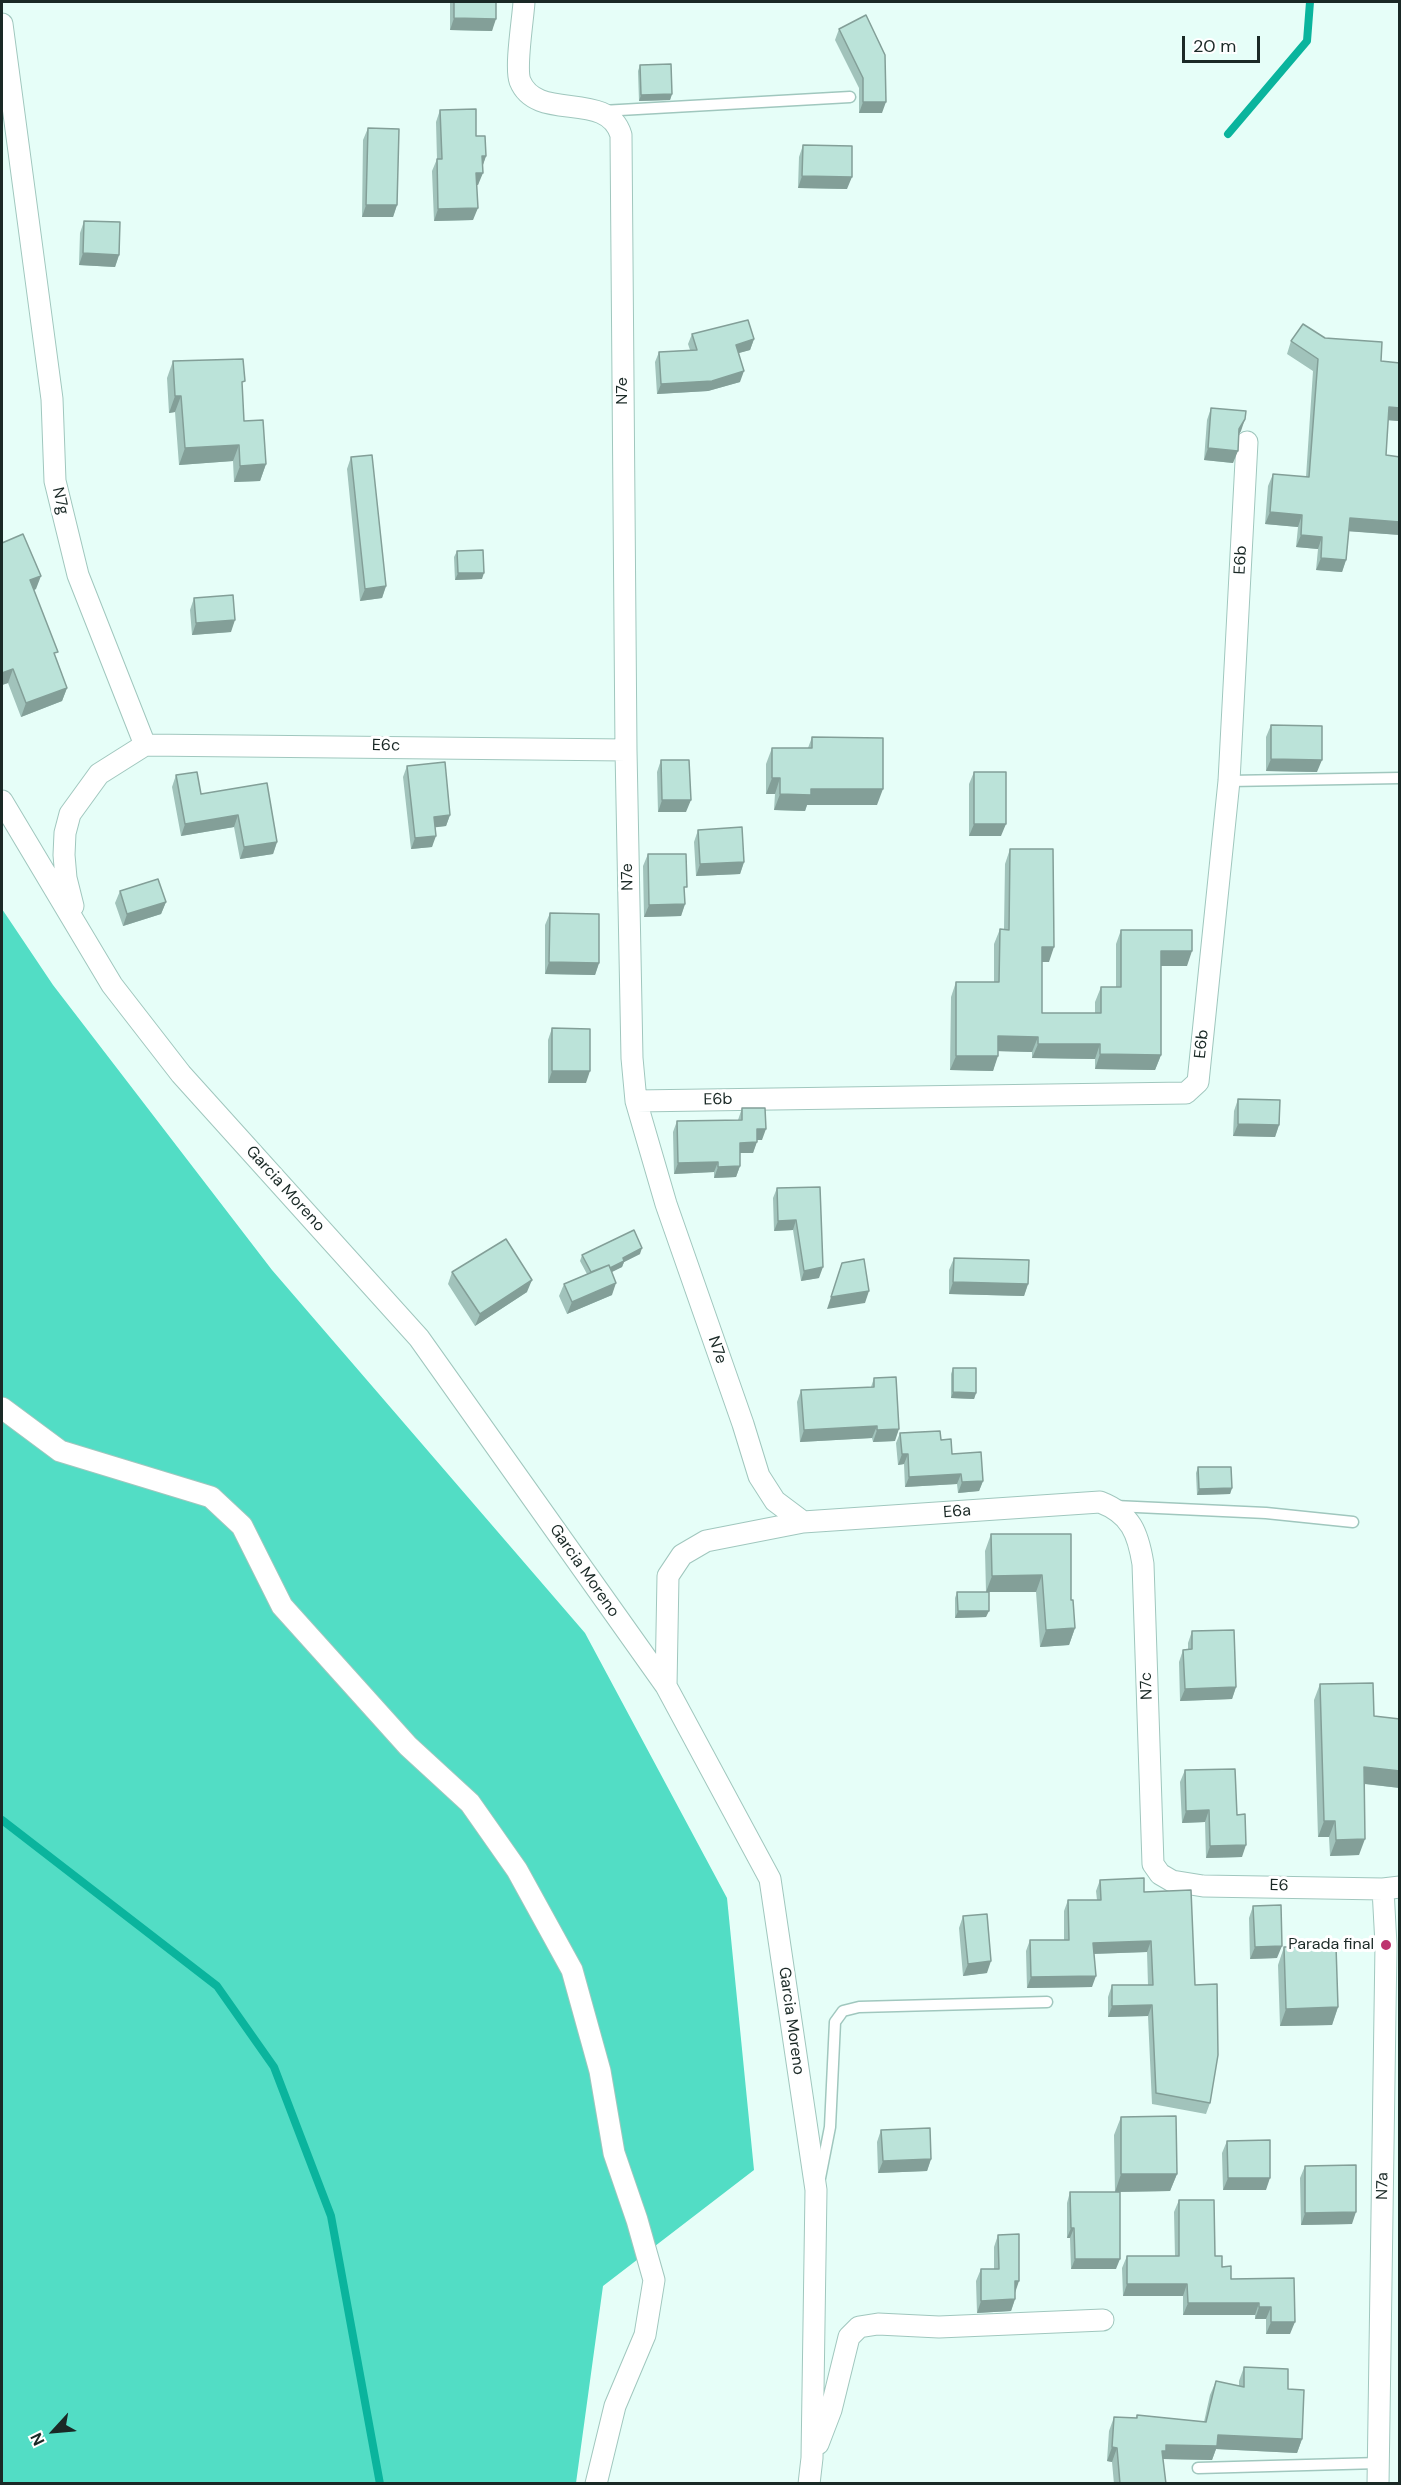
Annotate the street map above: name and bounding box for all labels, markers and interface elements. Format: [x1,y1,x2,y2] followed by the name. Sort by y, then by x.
[1185,24,1263,62] scale bar
[1193,34,1236,58] text: 20 m
[613,377,633,405] street label: N7e
[48,485,72,517] street label: N7g
[1231,545,1251,575] street label: E6b
[372,736,400,756] street label: E6c
[618,863,638,891] street label: N7e
[1191,1029,1213,1059] street label: E6b
[703,1090,733,1110] street label: E6b
[241,1142,329,1236] street label: Garcia Moreno
[703,1334,731,1366] street label: N7e
[942,1501,972,1523] street label: E6a
[545,1521,623,1621] street label: Garcia Moreno
[1137,1672,1157,1700] street label: N7c
[1269,1876,1289,1896] street label: E6
[1288,1935,1374,1955] place label: Parada final
[1379,1938,1393,1952] marker: Parada final
[774,1966,808,2076] street label: Garcia Moreno
[1373,2172,1393,2200] street label: N7a
[24,2401,84,2461] north arrow
[25,2429,49,2449] text: N

